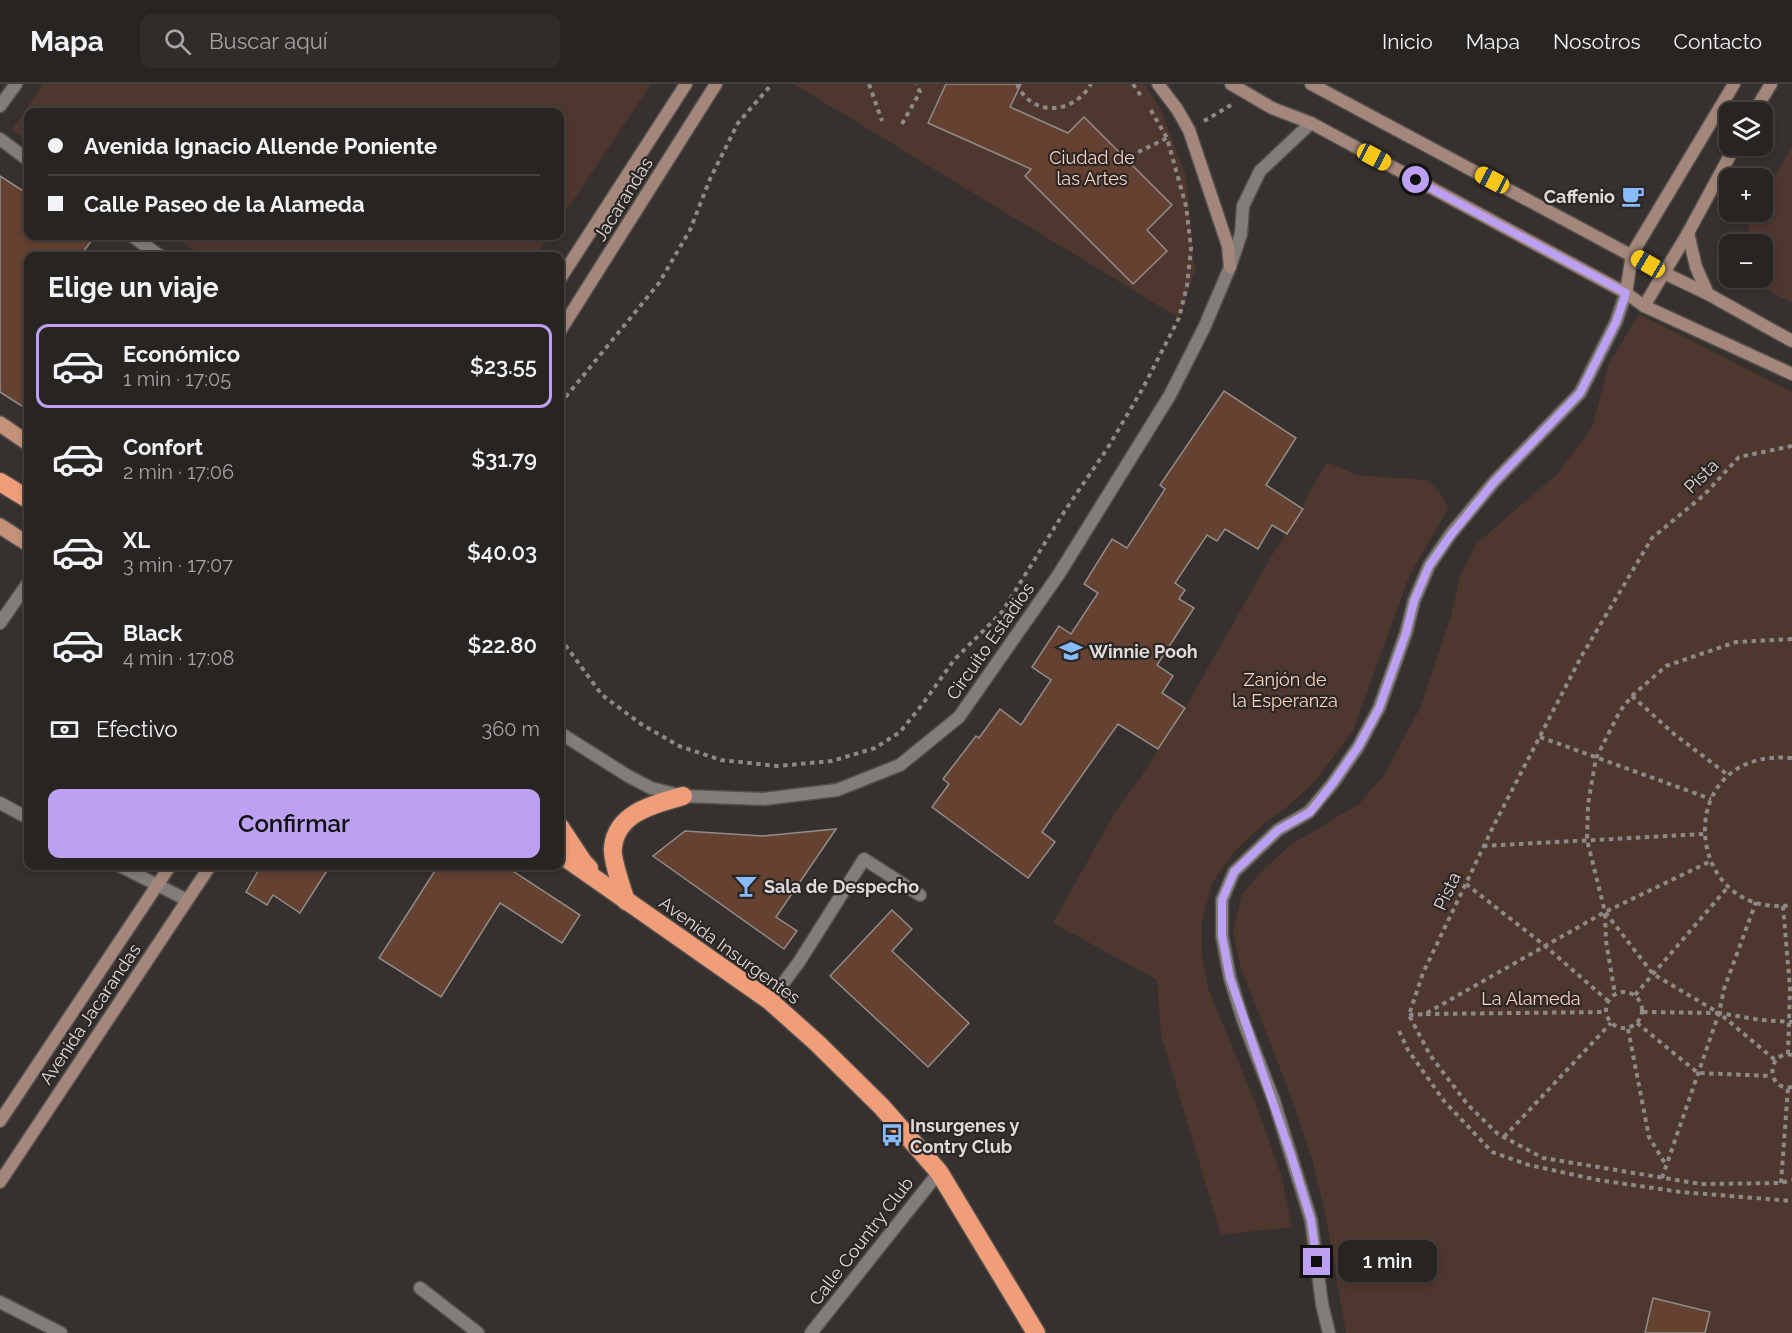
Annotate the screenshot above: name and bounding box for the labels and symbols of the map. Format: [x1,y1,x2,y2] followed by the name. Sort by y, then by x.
[1354,141,1394,173] car
[1049,147,1135,189] park label: Ciudad de las Artes
[589,153,657,245] street label: Jacarandas
[1472,164,1512,196] car
[1402,166,1429,193] route start
[1620,183,1646,209] cafe icon: Caffenio
[1544,186,1615,207] place label: Caffenio
[1628,247,1668,281] car
[1680,455,1722,497] street label: Pista
[942,578,1038,704] street label: Circuito Estadios
[1058,638,1084,664] school or university icon: Winnie Pooh
[1089,641,1198,662] place label: Winnie Pooh
[1232,669,1338,711] park label: Zanjón de la Esperanza
[1429,869,1465,913] street label: Pista
[733,873,759,899] bar icon: Sala de Despecho
[764,876,919,897] place label: Sala de Despecho
[655,892,805,1008] street label: Avenida Insurgentes
[35,939,145,1088] street label: Avenida Jacarandas
[1481,988,1581,1009] park label: La Alameda
[910,1115,1019,1157] place label: Insurgenes y Contry Club
[879,1122,905,1148] bus stop icon: Insurgenes y Contry Club
[805,1173,917,1309] street label: Calle Country Club
[1338,1241,1437,1283] callout: 1 min
[1303,1248,1330,1275] route end

